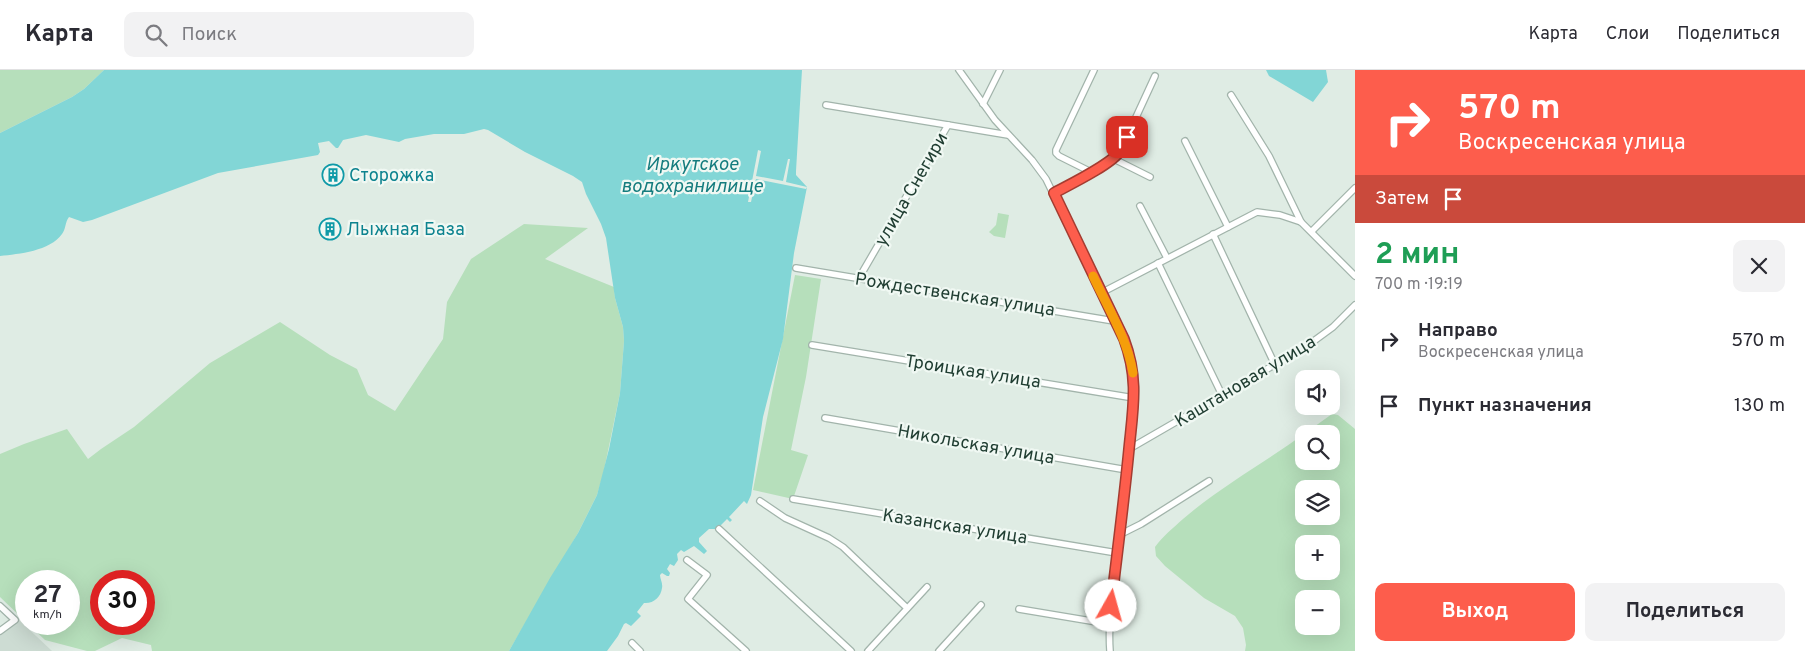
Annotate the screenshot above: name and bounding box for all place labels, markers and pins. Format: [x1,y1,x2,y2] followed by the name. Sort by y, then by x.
[1106,116,1148,158] pin
[321,163,345,187] building icon: Сторожка
[349,165,434,188] place label: Сторожка
[318,217,342,241] building icon: Лыжная База
[346,219,465,242] place label: Лыжная База

